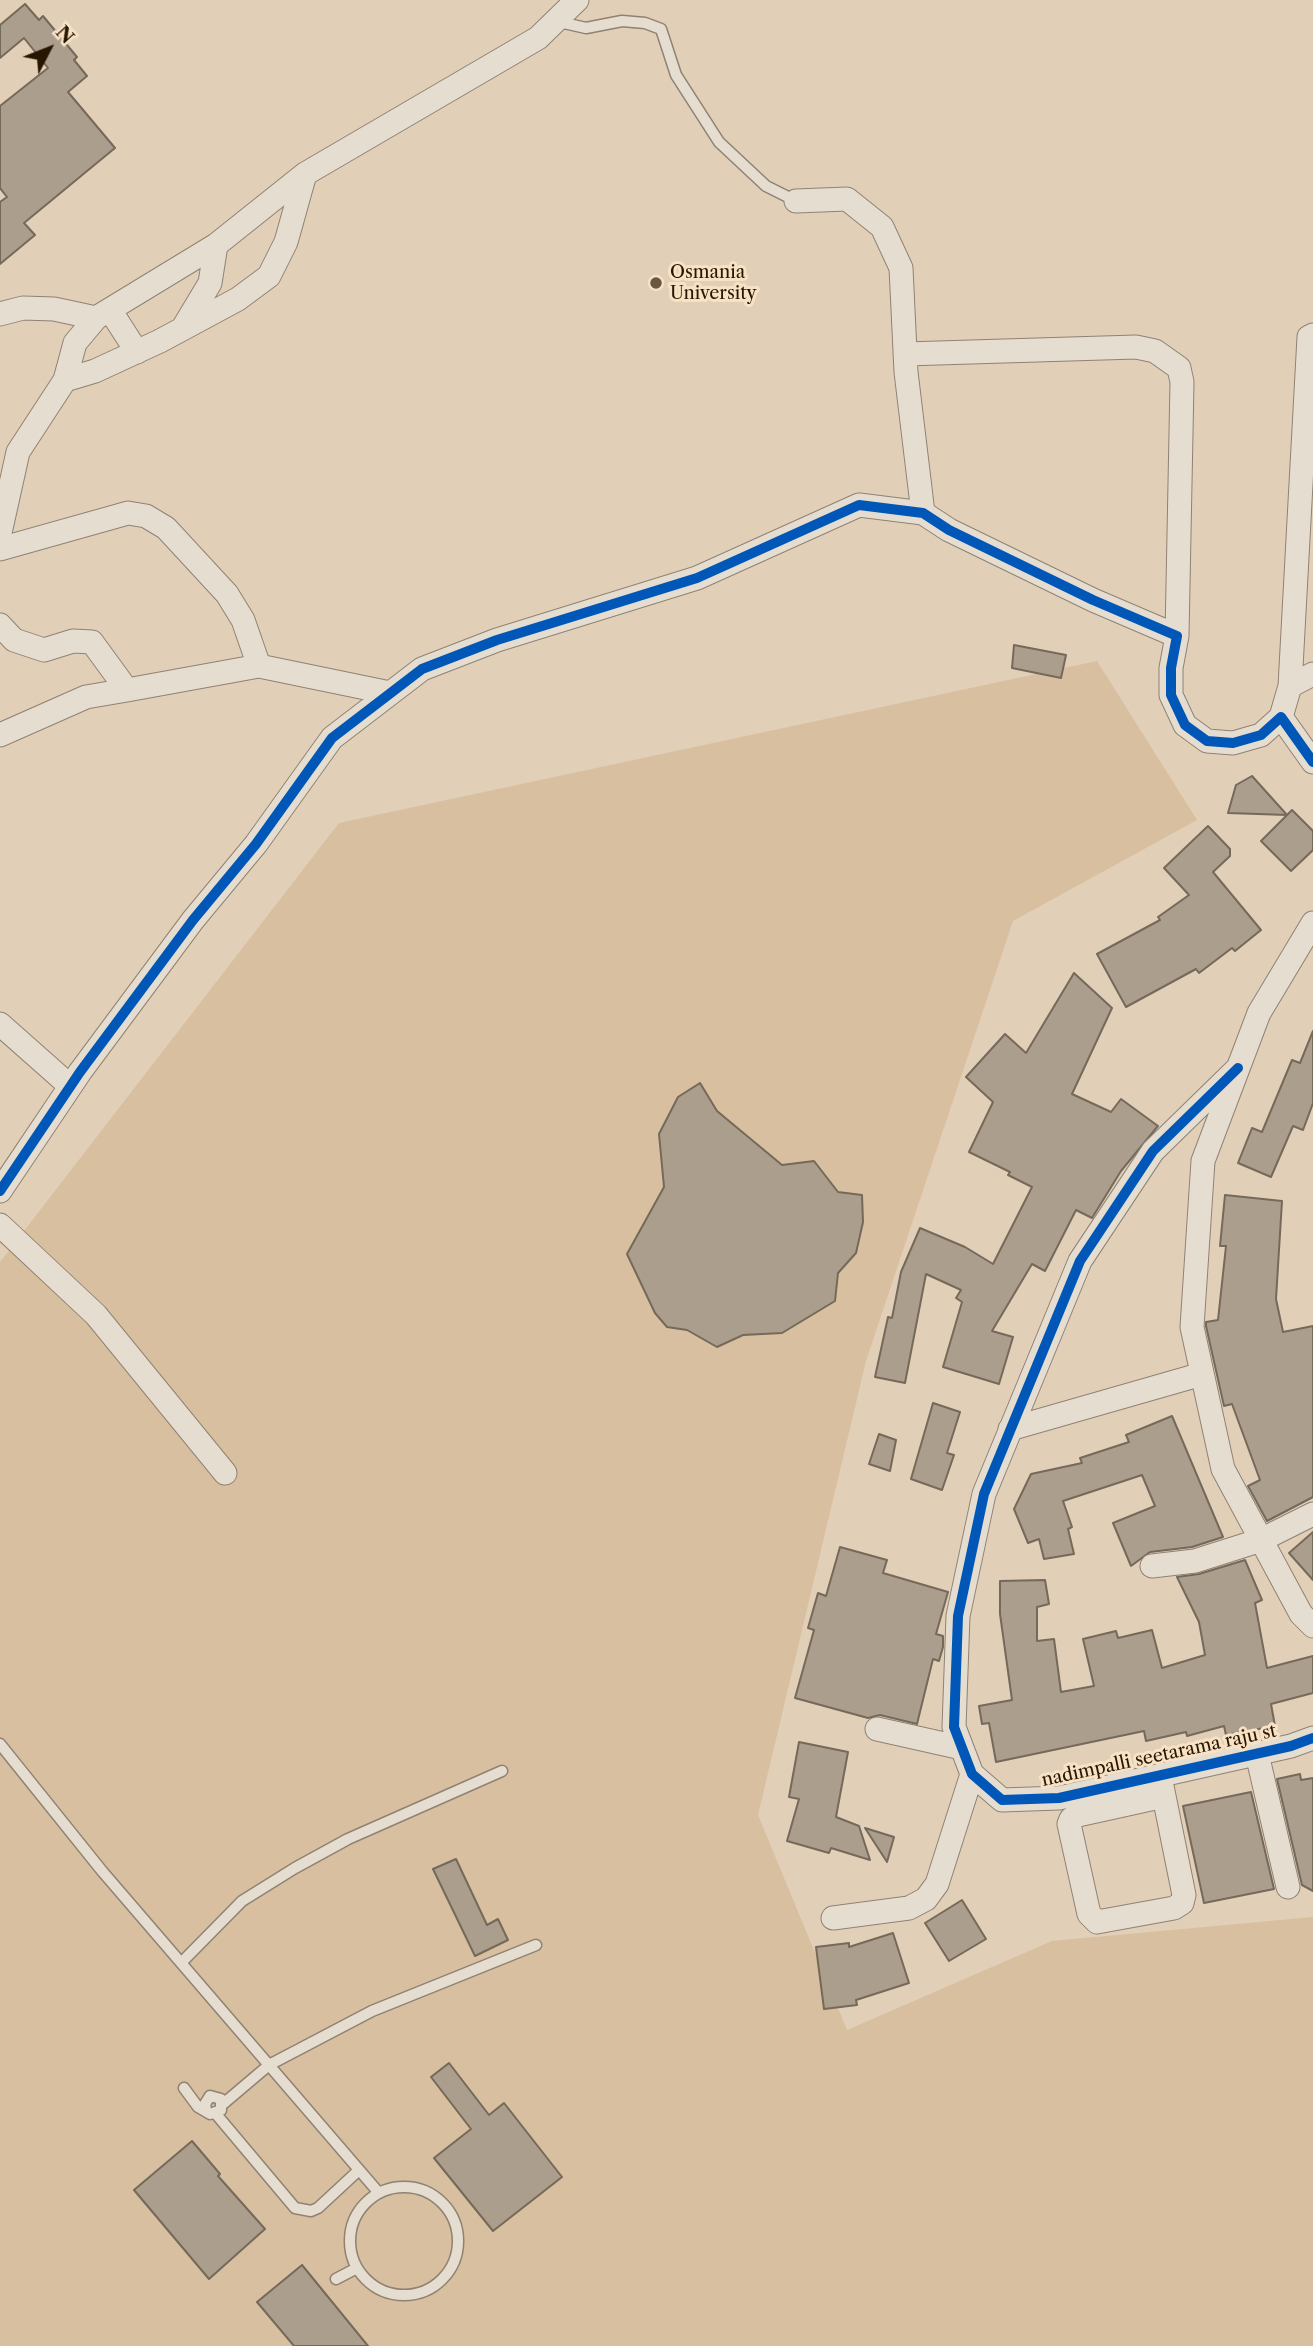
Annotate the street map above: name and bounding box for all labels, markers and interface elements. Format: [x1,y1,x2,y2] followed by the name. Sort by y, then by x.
[14,14,84,84] north arrow
[51,21,79,48] text: N
[670,262,757,304] place label: Osmania University
[648,275,664,291] marker: Osmania University
[1040,1721,1278,1791] street label: nadimpalli seetarama raju st

